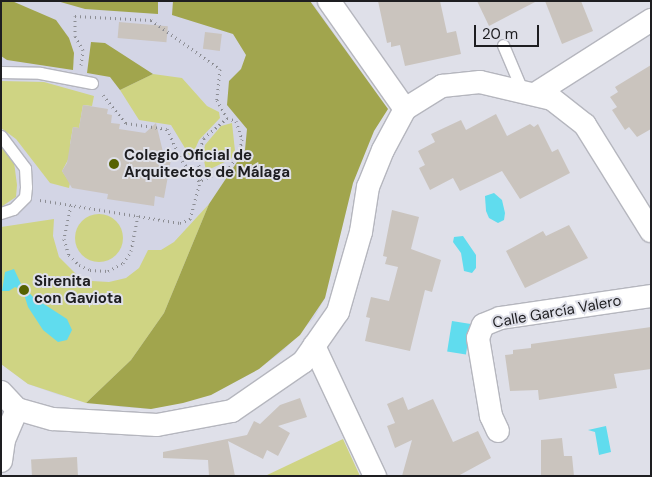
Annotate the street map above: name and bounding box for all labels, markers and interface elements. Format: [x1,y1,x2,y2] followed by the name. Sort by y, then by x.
[477,15,542,47] scale bar
[482,24,518,44] text: 20 m
[124,146,290,181] place label: Colegio Oficial de Arquitectos de Málaga
[108,158,120,170] marker: Colegio Oficial de Arquitectos de Málaga
[34,272,122,307] place label: Sirenita con Gaviota
[18,284,30,296] marker: Sirenita con Gaviota
[491,292,623,332] street label: Calle García Valero

